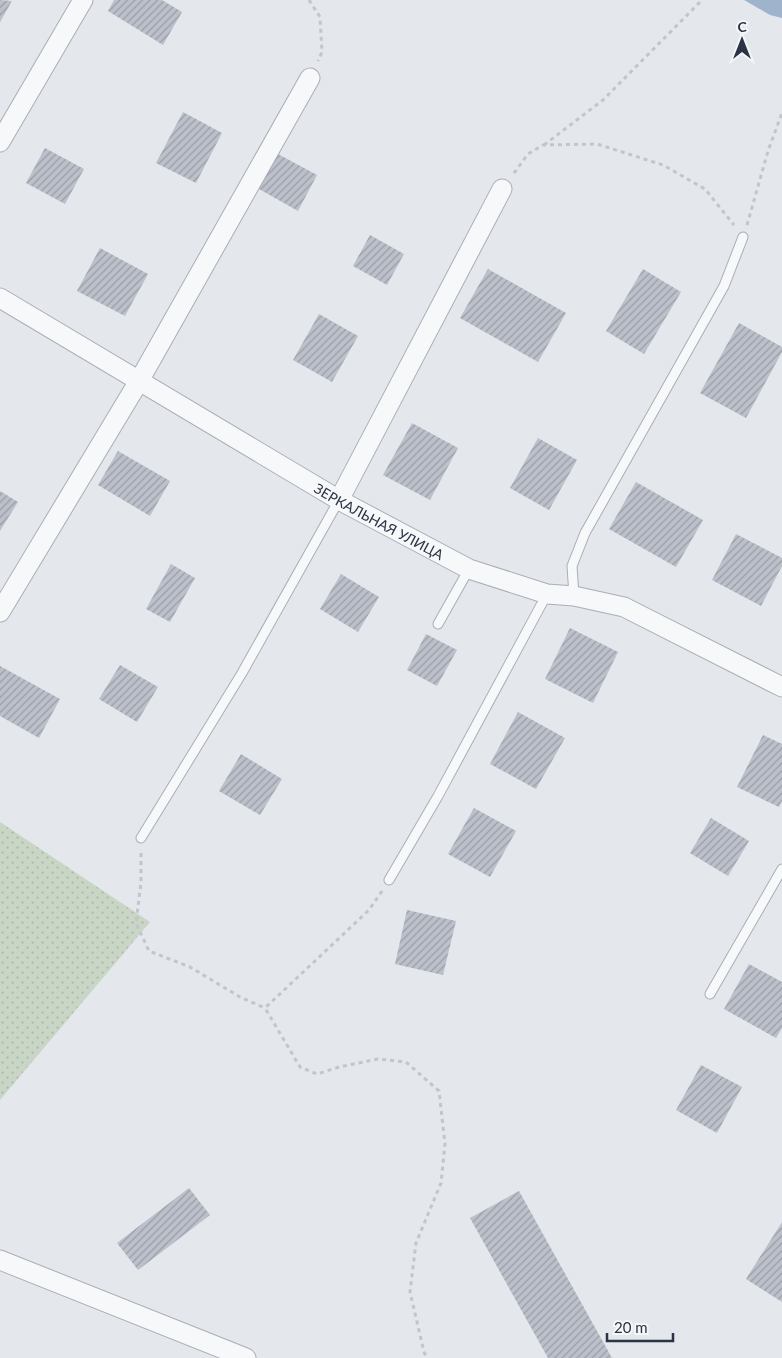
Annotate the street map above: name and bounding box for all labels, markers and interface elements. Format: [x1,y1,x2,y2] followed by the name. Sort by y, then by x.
[717,15,767,65] north arrow
[737,18,747,35] text: С
[312,479,447,563] street label: ЗЕРКАЛЬНАЯ УЛИЦА
[607,1310,673,1342] scale bar
[614,1318,648,1336] text: 20 m

